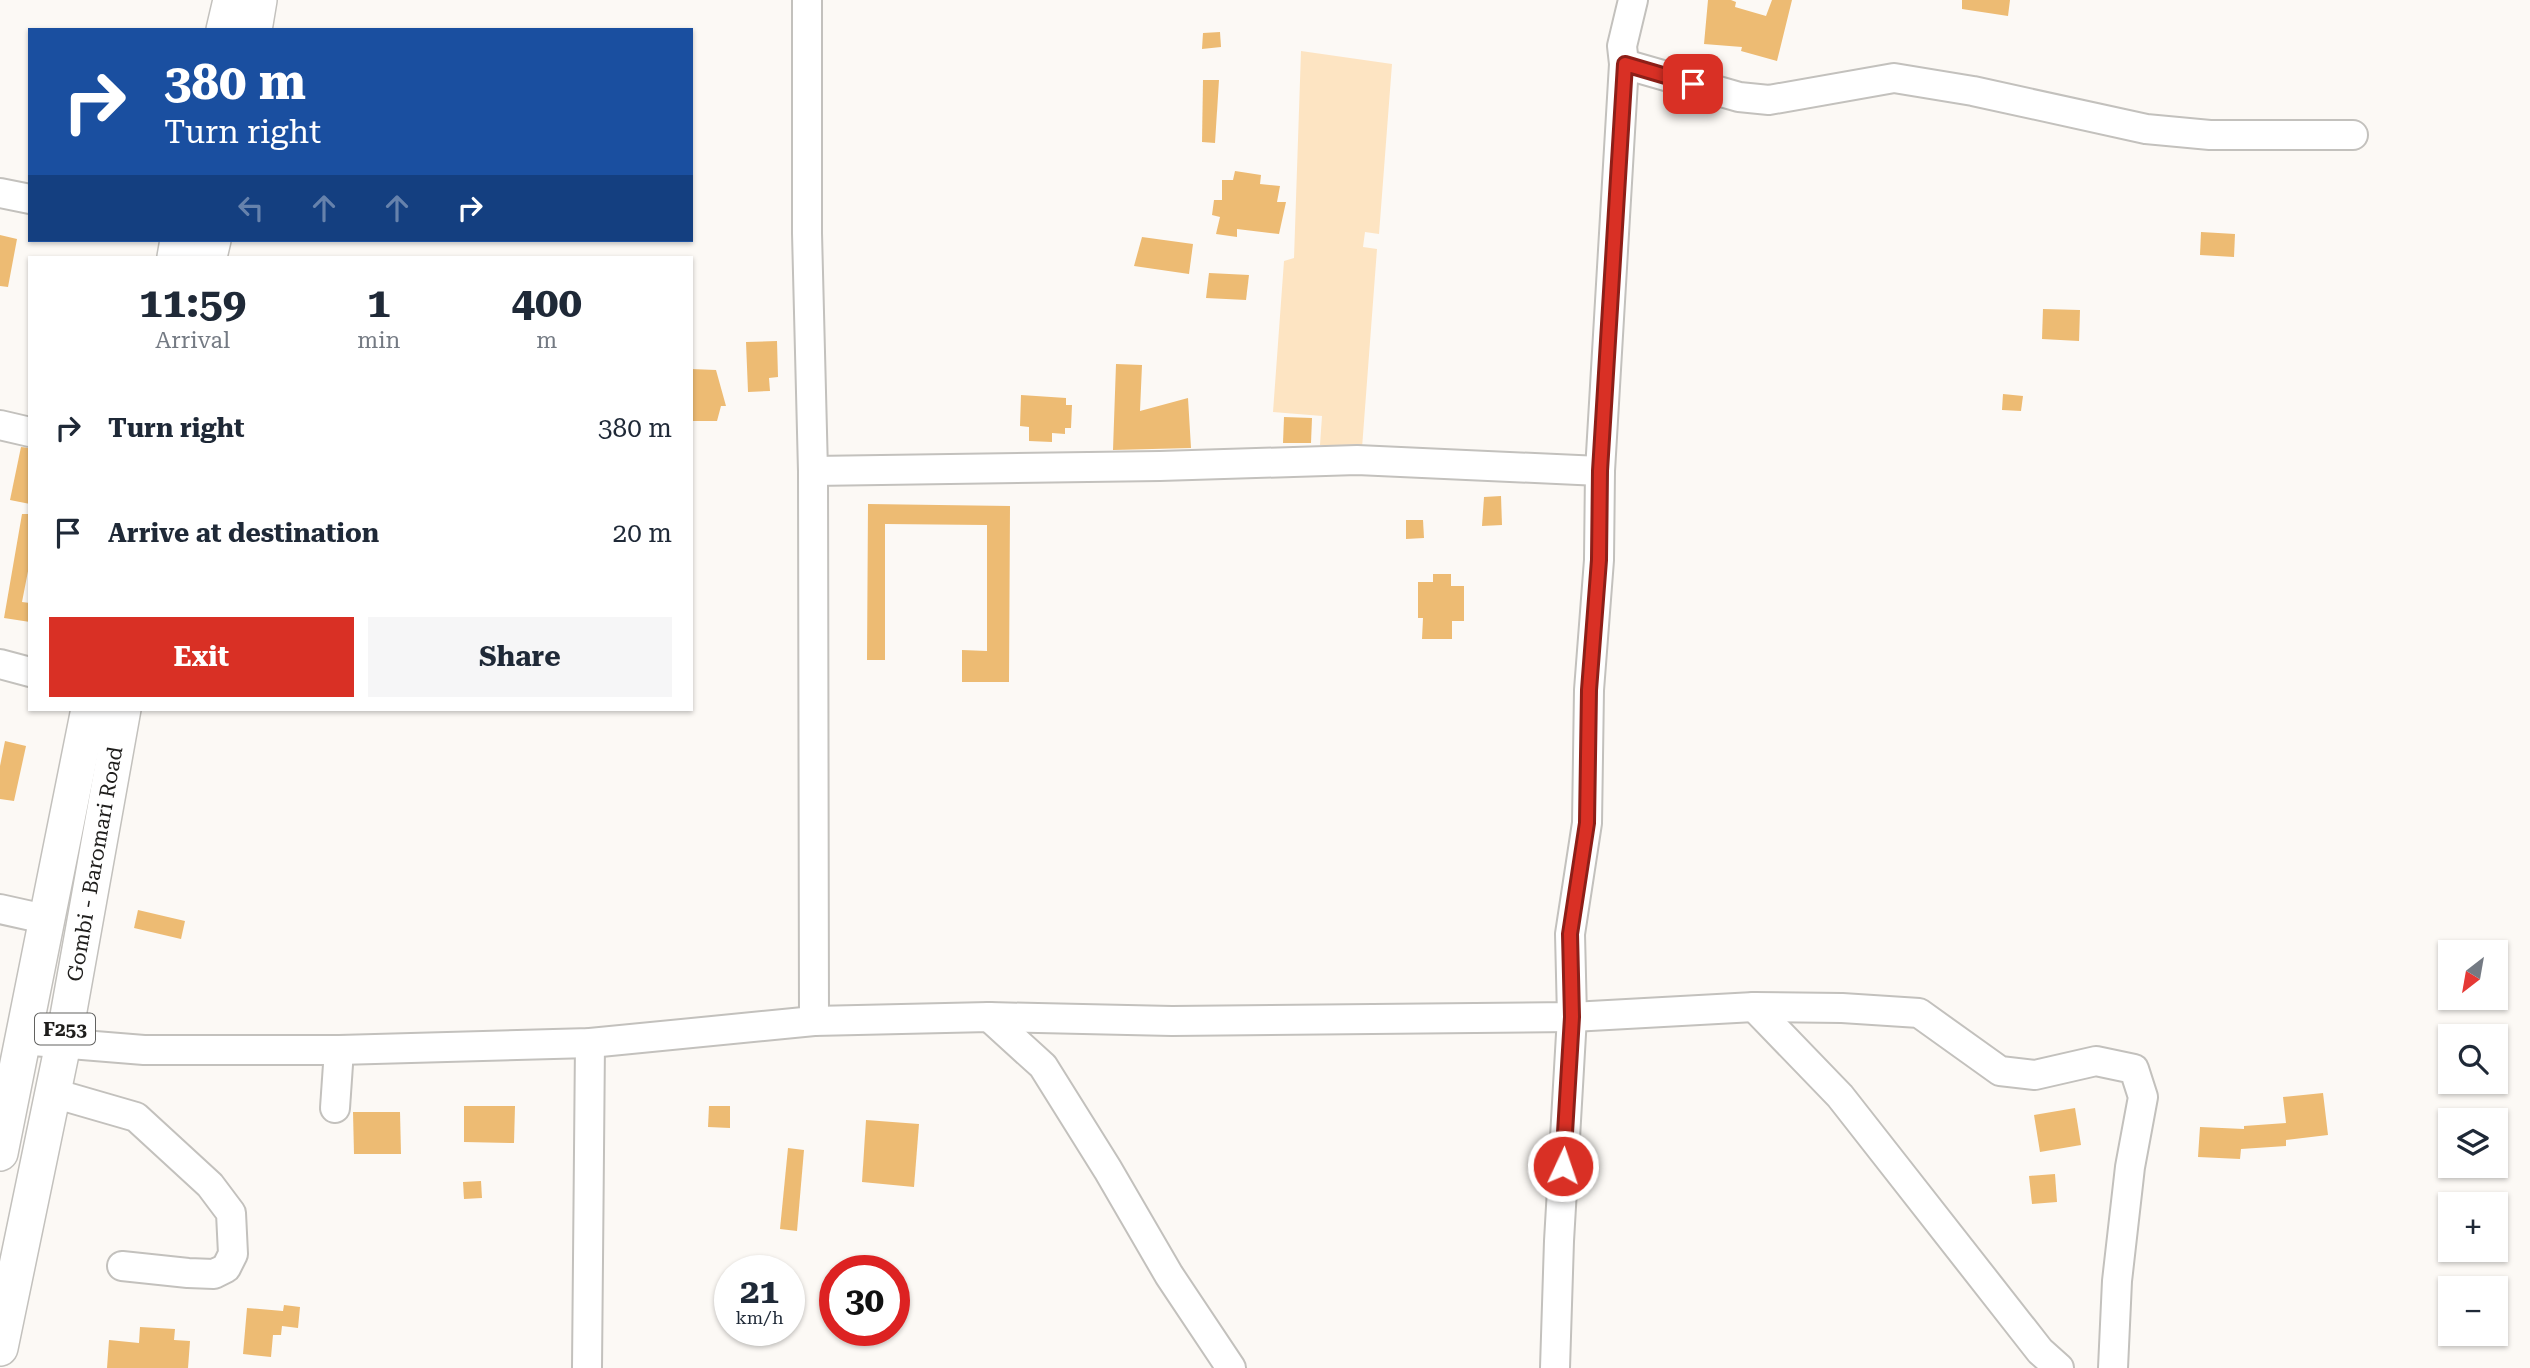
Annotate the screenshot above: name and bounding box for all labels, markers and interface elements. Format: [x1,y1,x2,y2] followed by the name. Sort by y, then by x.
[164,54,306,111] text: 380 m
[1663,54,1723,114] pin
[49,56,140,147] icon: right
[1674,65,1712,103] icon: arrive
[164,113,321,151] text: Turn right
[232,189,270,227] icon: left
[305,189,343,227] icon: ahead
[378,189,416,227] icon: ahead
[451,189,489,227] icon: right
[139,278,246,327] text: 11:59
[367,278,391,327] text: 1
[511,278,582,327] text: 400
[155,327,230,354] text: Arrival
[357,327,400,354] text: min
[536,327,557,354] text: m
[49,409,87,447] icon: right
[108,413,244,443] text: Turn right
[598,413,672,443] text: 380 m
[49,514,87,552] icon: arrive
[108,518,379,548] text: Arrive at destination
[613,518,672,548] text: 20 m
[49,617,354,697] button: Exit
[368,617,672,697] button: Share
[63,744,128,983] street label: Gombi - Baromari Road
[2438,940,2508,1010] north arrow
[2438,940,2508,1346] map controls
[35,1014,95,1044] road number: F253
[2438,1024,2508,1094] button: search
[2438,1108,2508,1178] button: layers
[1526,1129,1600,1203] position arrow
[2438,1192,2508,1262] button: +
[819,1255,910,1346] speed limit sign: 30
[740,1271,779,1312] text: 21
[2438,1276,2508,1346] button: −
[735,1307,784,1328] text: km/h

